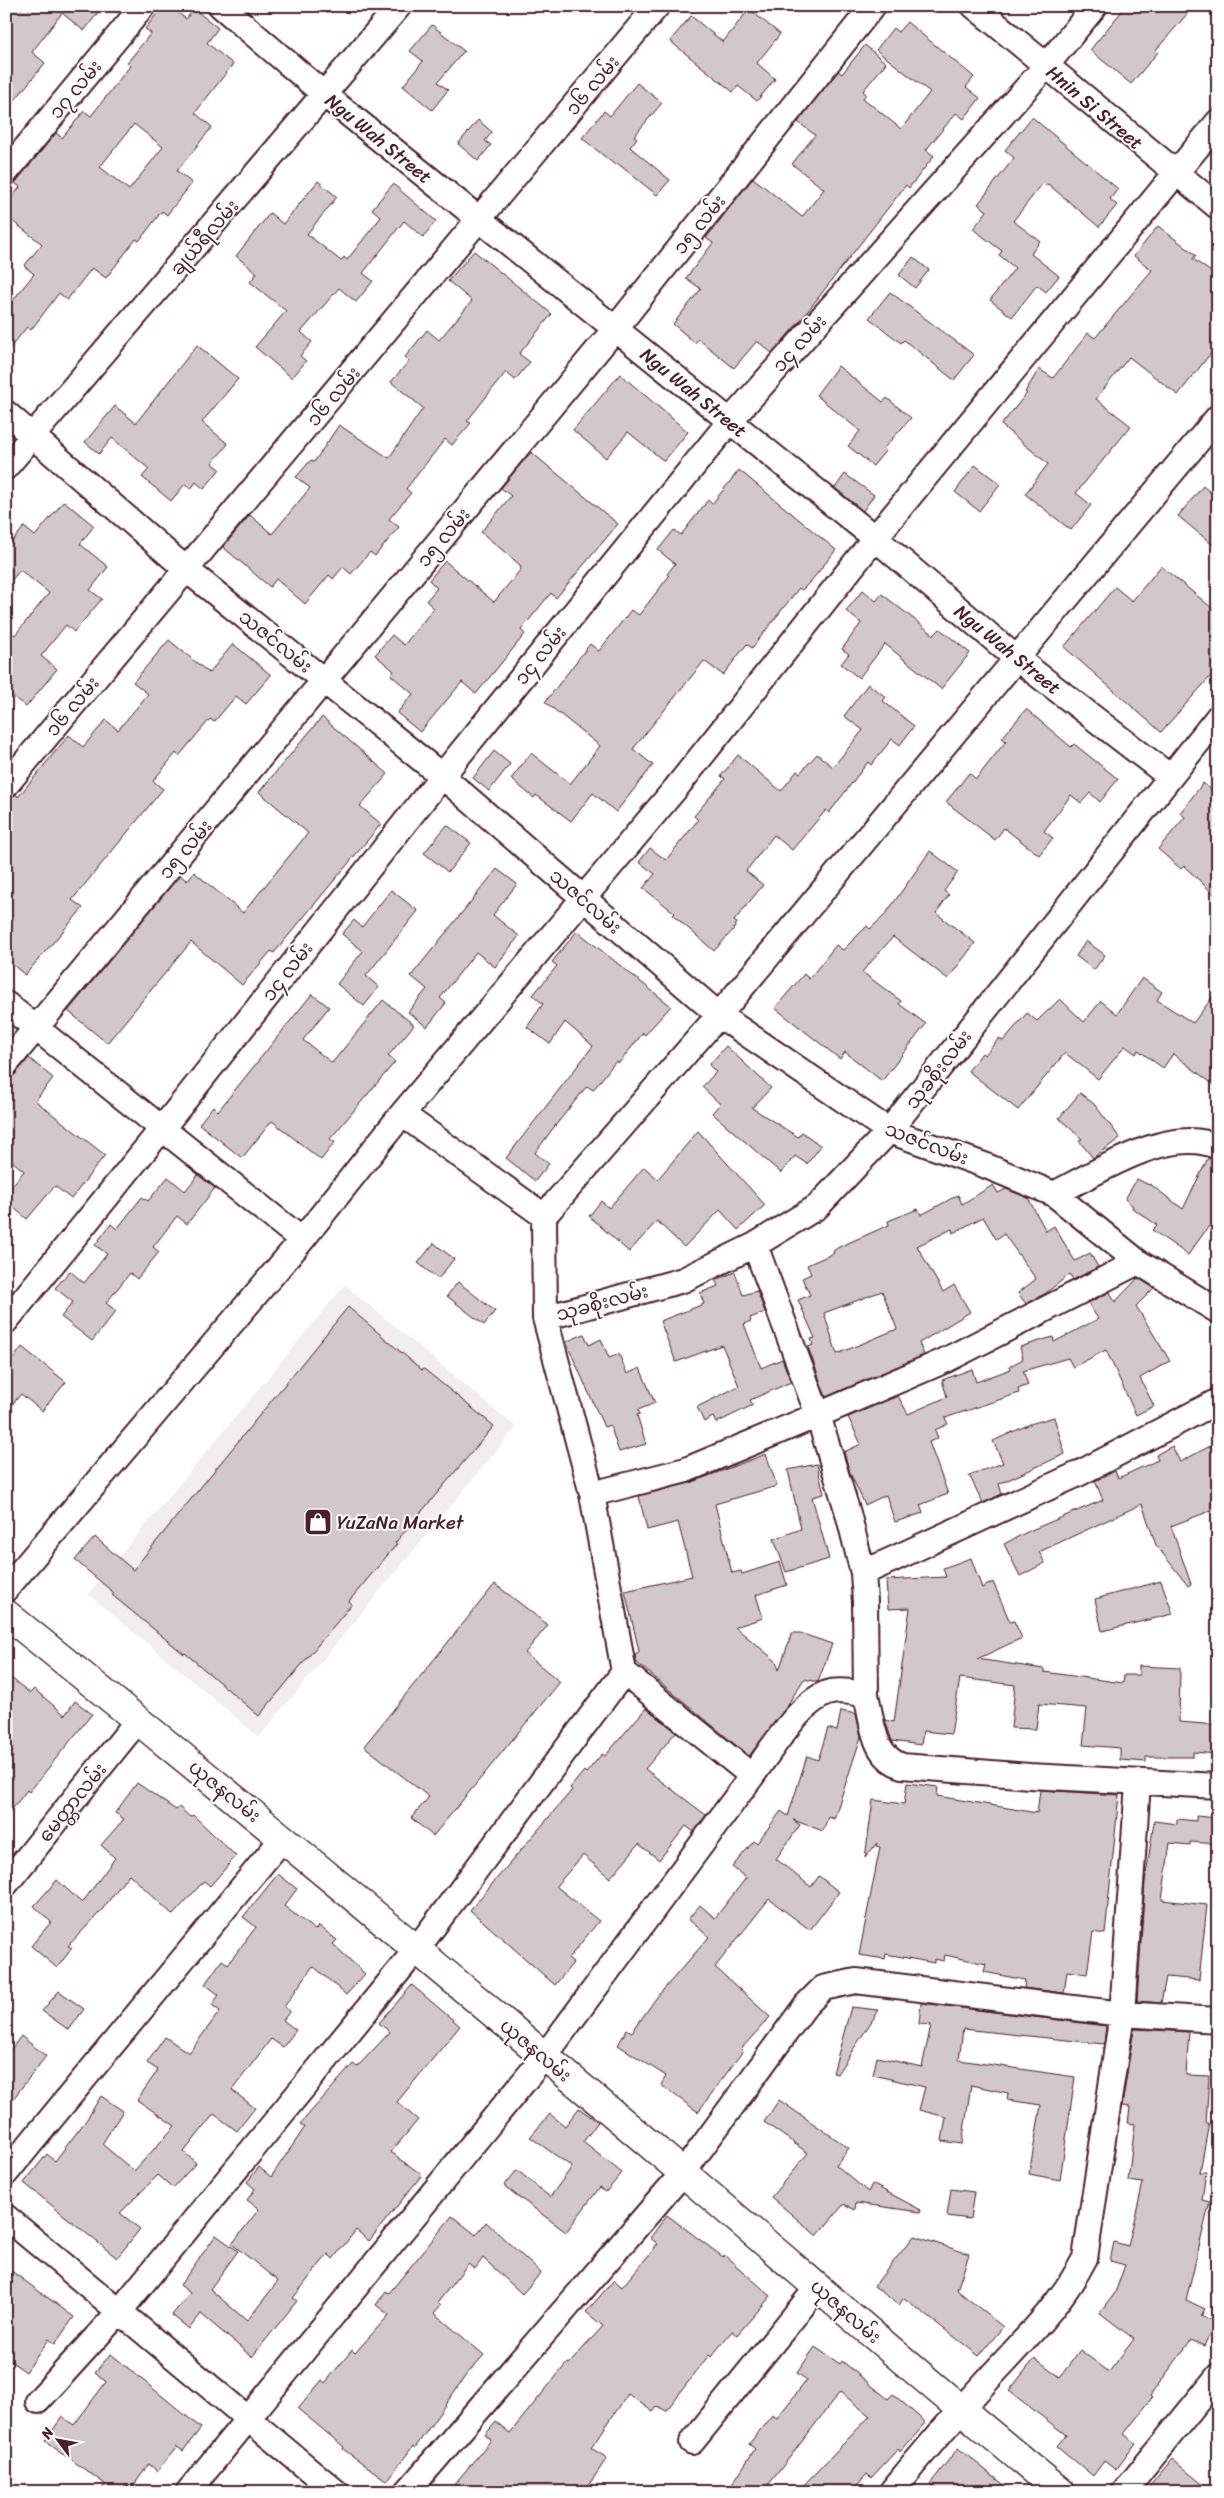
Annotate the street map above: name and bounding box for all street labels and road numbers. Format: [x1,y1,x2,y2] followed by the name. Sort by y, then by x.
[557,47,628,123] street label: ၁၆ လမ်း
[40,52,110,127] street label: ၁၇ လမ်း
[1038,56,1151,158] street label: Hnin Si Street
[318,85,440,192] street label: Ngu Wah Street
[664,187,734,262] street label: ၁၅ လမ်း
[161,191,247,283] street label: ချယ်ရီလမ်း
[764,307,835,380] street label: ၁၄ လမ်း
[633,339,755,446] street label: Ngu Wah Street
[298,358,369,434] street label: ၁၆ လမ်း
[408,500,479,575] street label: ၁၅ လမ်း
[947,596,1069,703] street label: Ngu Wah Street
[231,601,320,682] street label: သဇင်လမ်း
[506,618,575,693] street label: ၁၄ လမ်း
[37,668,108,744] street label: ၁၆ လမ်း
[150,812,221,887] street label: ၁၅ လမ်း
[542,860,630,943] street label: သဇင်လမ်း
[253,934,322,1009] street label: ၁၄ လမ်း
[896,1022,980,1117] street label: သုခစိုးလမ်း
[880,1112,974,1175] street label: သဇင်လမ်း
[552,1274,652,1331] street label: သုခစိုးလမ်း
[181,1751,269,1831] street label: ယုဇနလမ်း
[30,1755,115,1850] street label: မေတ္တာလမ်း
[492,2010,579,2091] street label: ယုဇနလမ်း
[802,2271,889,2352] street label: ယုဇနလမ်း

